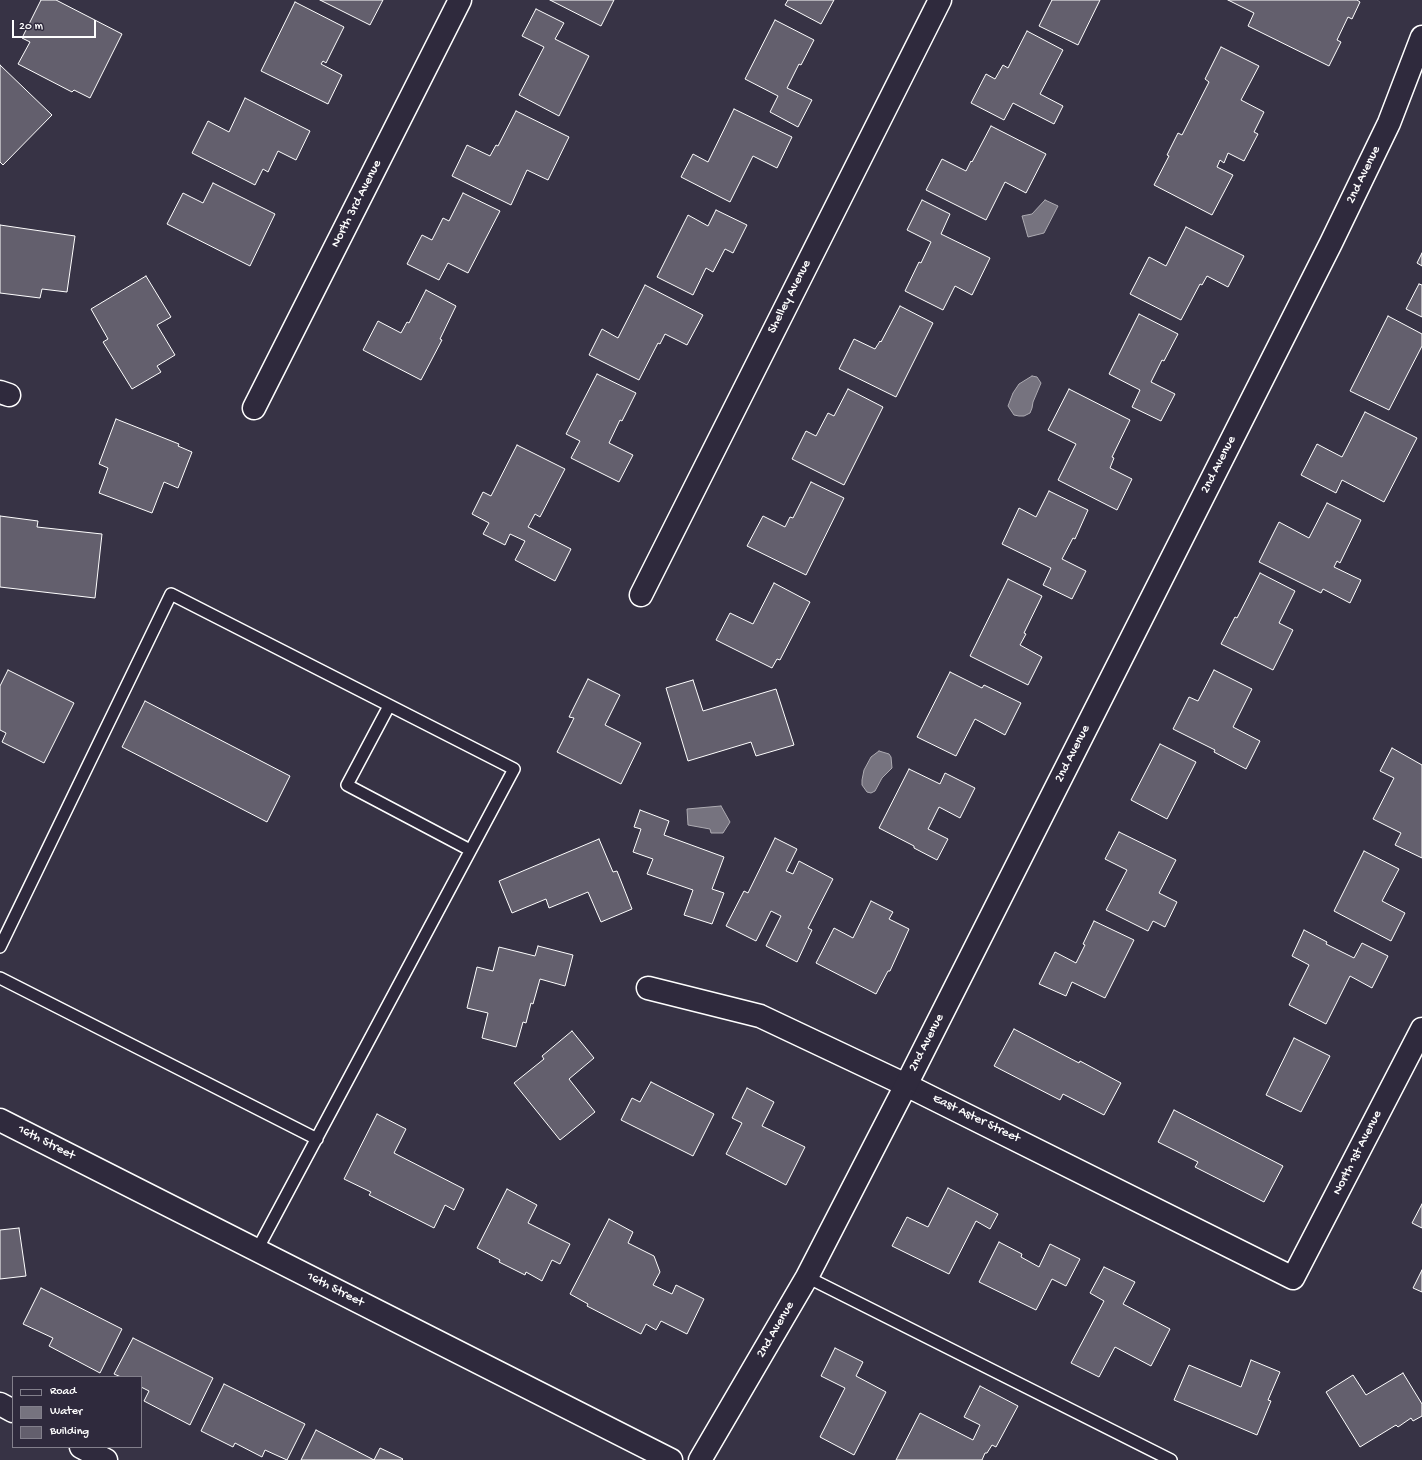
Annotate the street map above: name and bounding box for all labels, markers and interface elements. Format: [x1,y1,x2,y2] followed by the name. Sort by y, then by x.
[14,12,98,38] scale bar
[19,20,43,34] text: 20 m
[1343,144,1385,206] street label: 2nd Avenue
[328,158,386,250] street label: North 3rd Avenue
[765,257,815,337] street label: Shelley Avenue
[1198,434,1240,496] street label: 2nd Avenue
[1052,723,1094,785] street label: 2nd Avenue
[906,1012,948,1074] street label: 2nd Avenue
[930,1091,1022,1147] street label: East Aster Street
[1330,1108,1386,1198] street label: North 1st Avenue
[15,1122,77,1164] street label: 16th Street
[304,1269,366,1311] street label: 16th Street
[754,1299,798,1361] street label: 2nd Avenue
[12,1376,142,1448] legend
[50,1385,76,1399] text: Road
[50,1405,82,1419] text: Water
[50,1425,89,1439] text: Building

